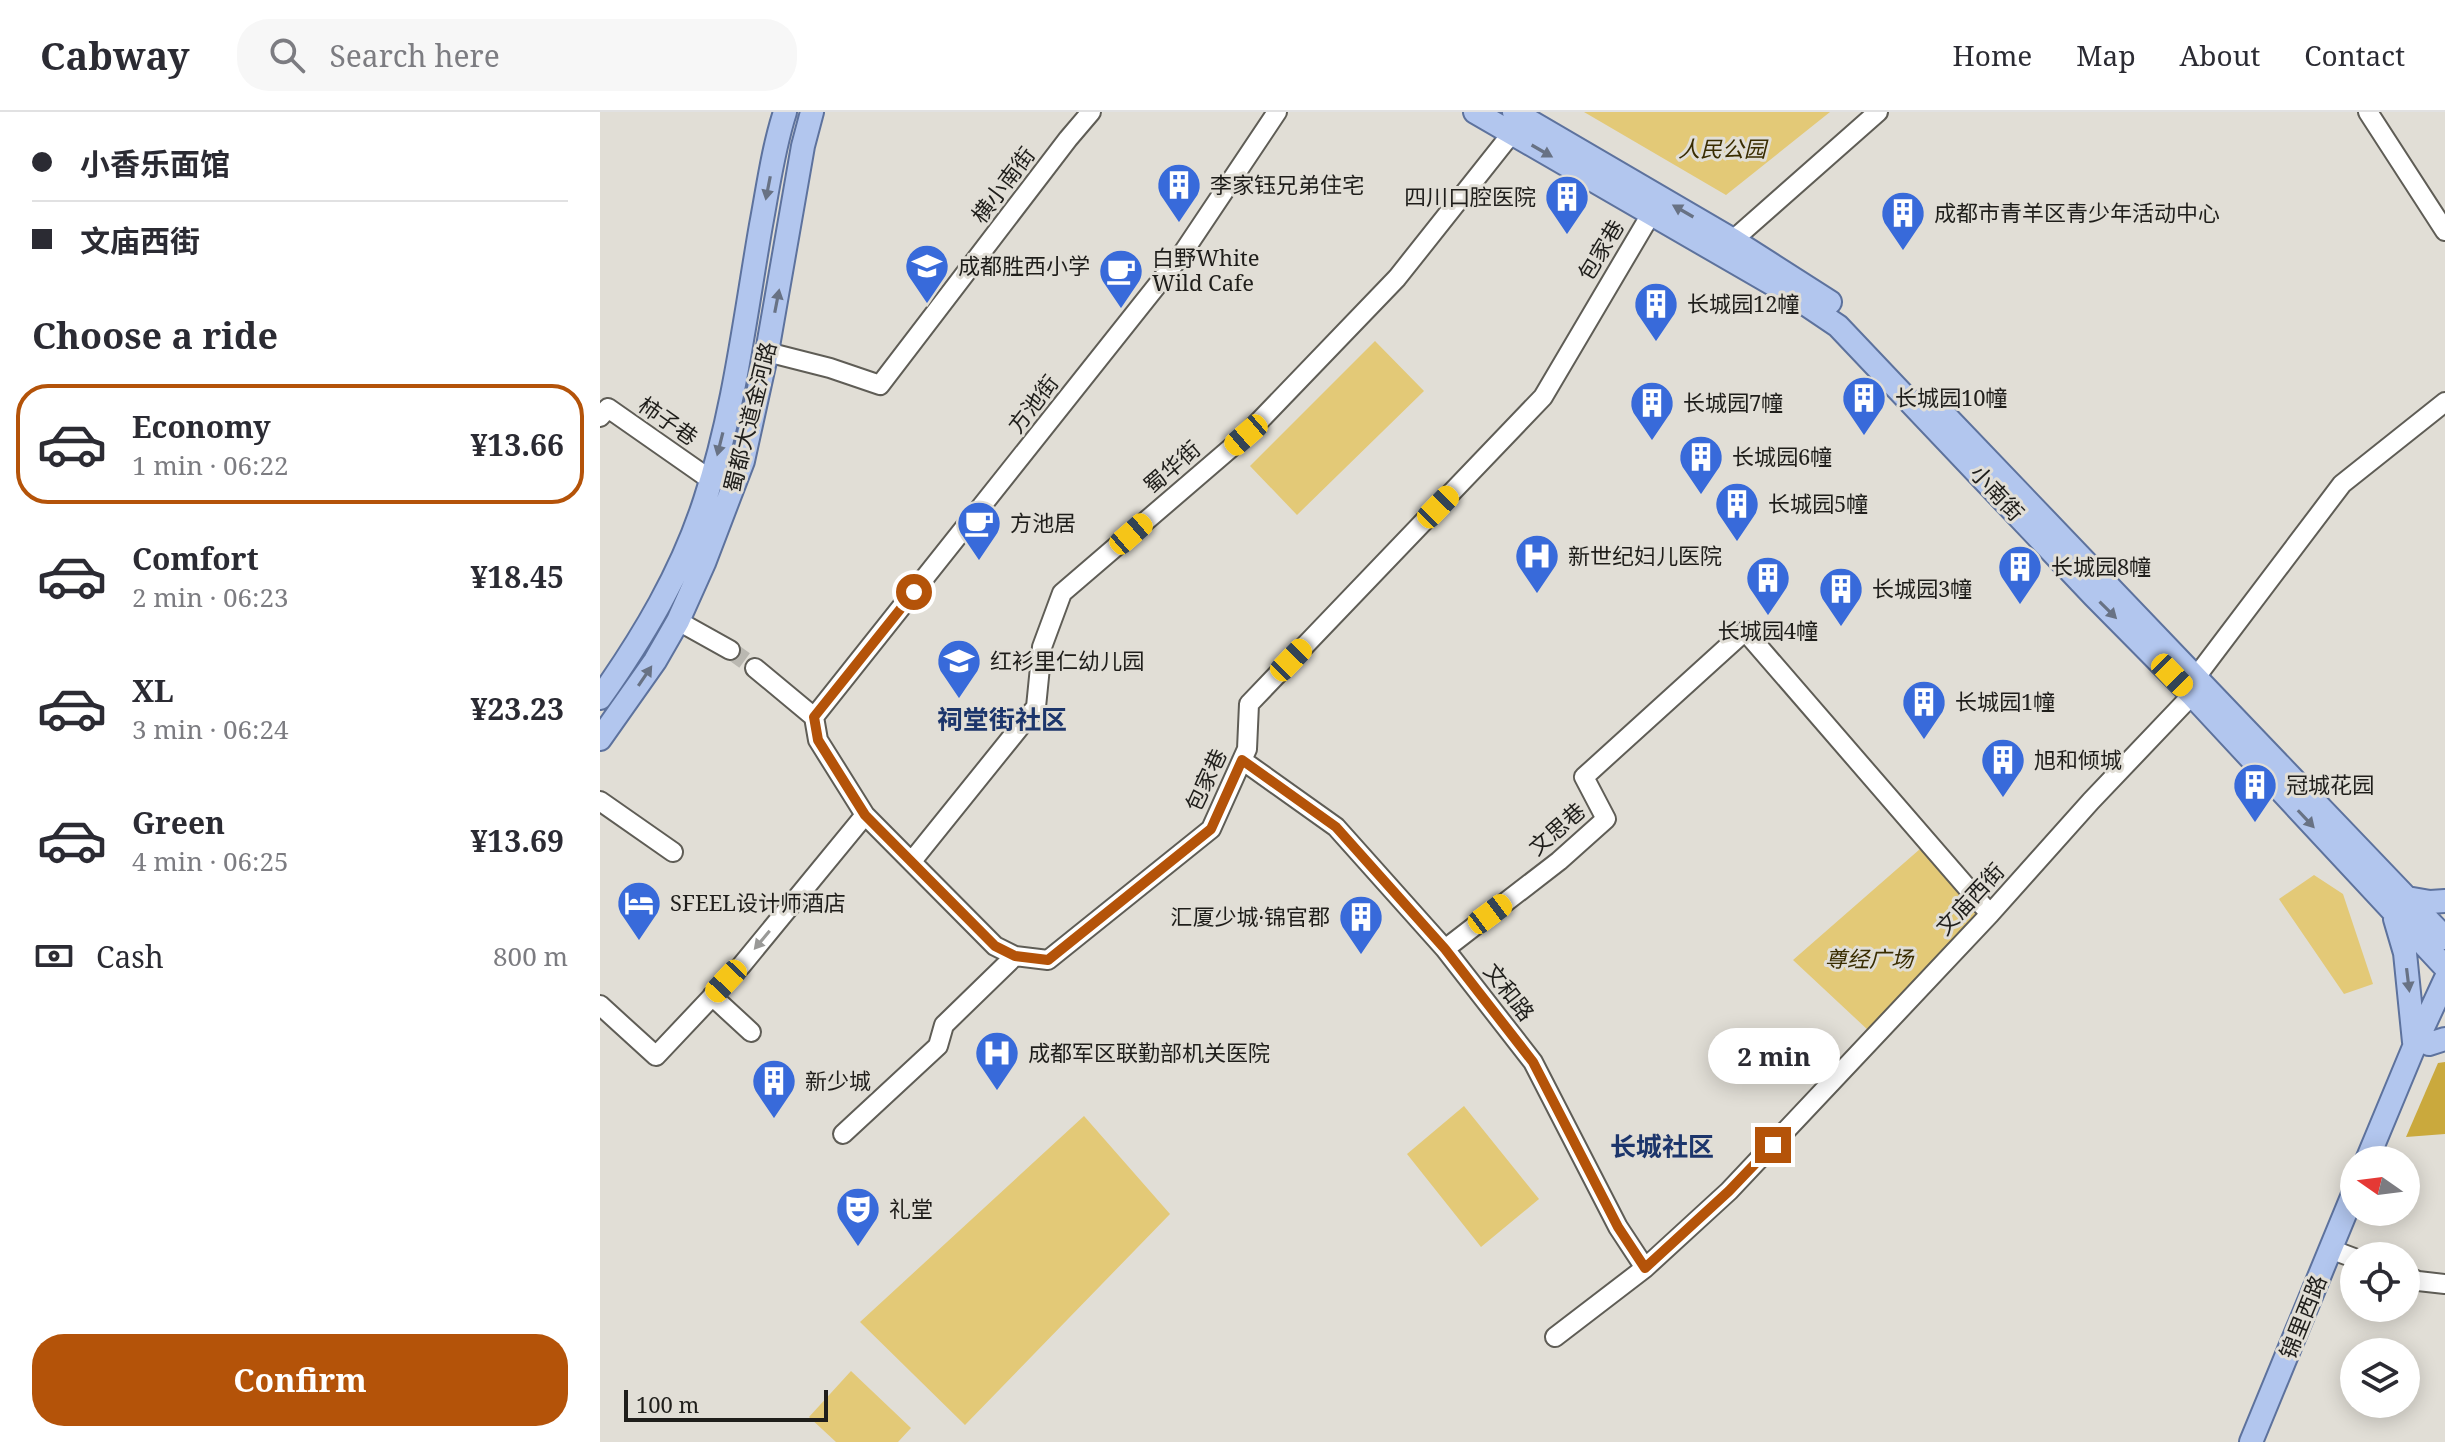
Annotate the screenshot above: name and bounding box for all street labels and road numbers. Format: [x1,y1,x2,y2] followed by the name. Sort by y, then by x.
[964,140,1041,229] street label: 横小南街
[1570,213,1630,286] street label: 包家巷
[716,338,782,495] street label: 蜀都大道金河路
[1000,368,1064,439] street label: 方池街
[633,389,704,451] street label: 柿子巷
[1137,433,1206,499] street label: 蜀华街
[1964,458,2031,527] street label: 小南街
[1178,743,1233,816] street label: 包家巷
[1522,795,1591,861] street label: 文思巷
[1928,856,2010,941] street label: 文庙西街
[1478,956,1542,1027] street label: 文和路
[2272,1270,2332,1363] street label: 锦里西路

